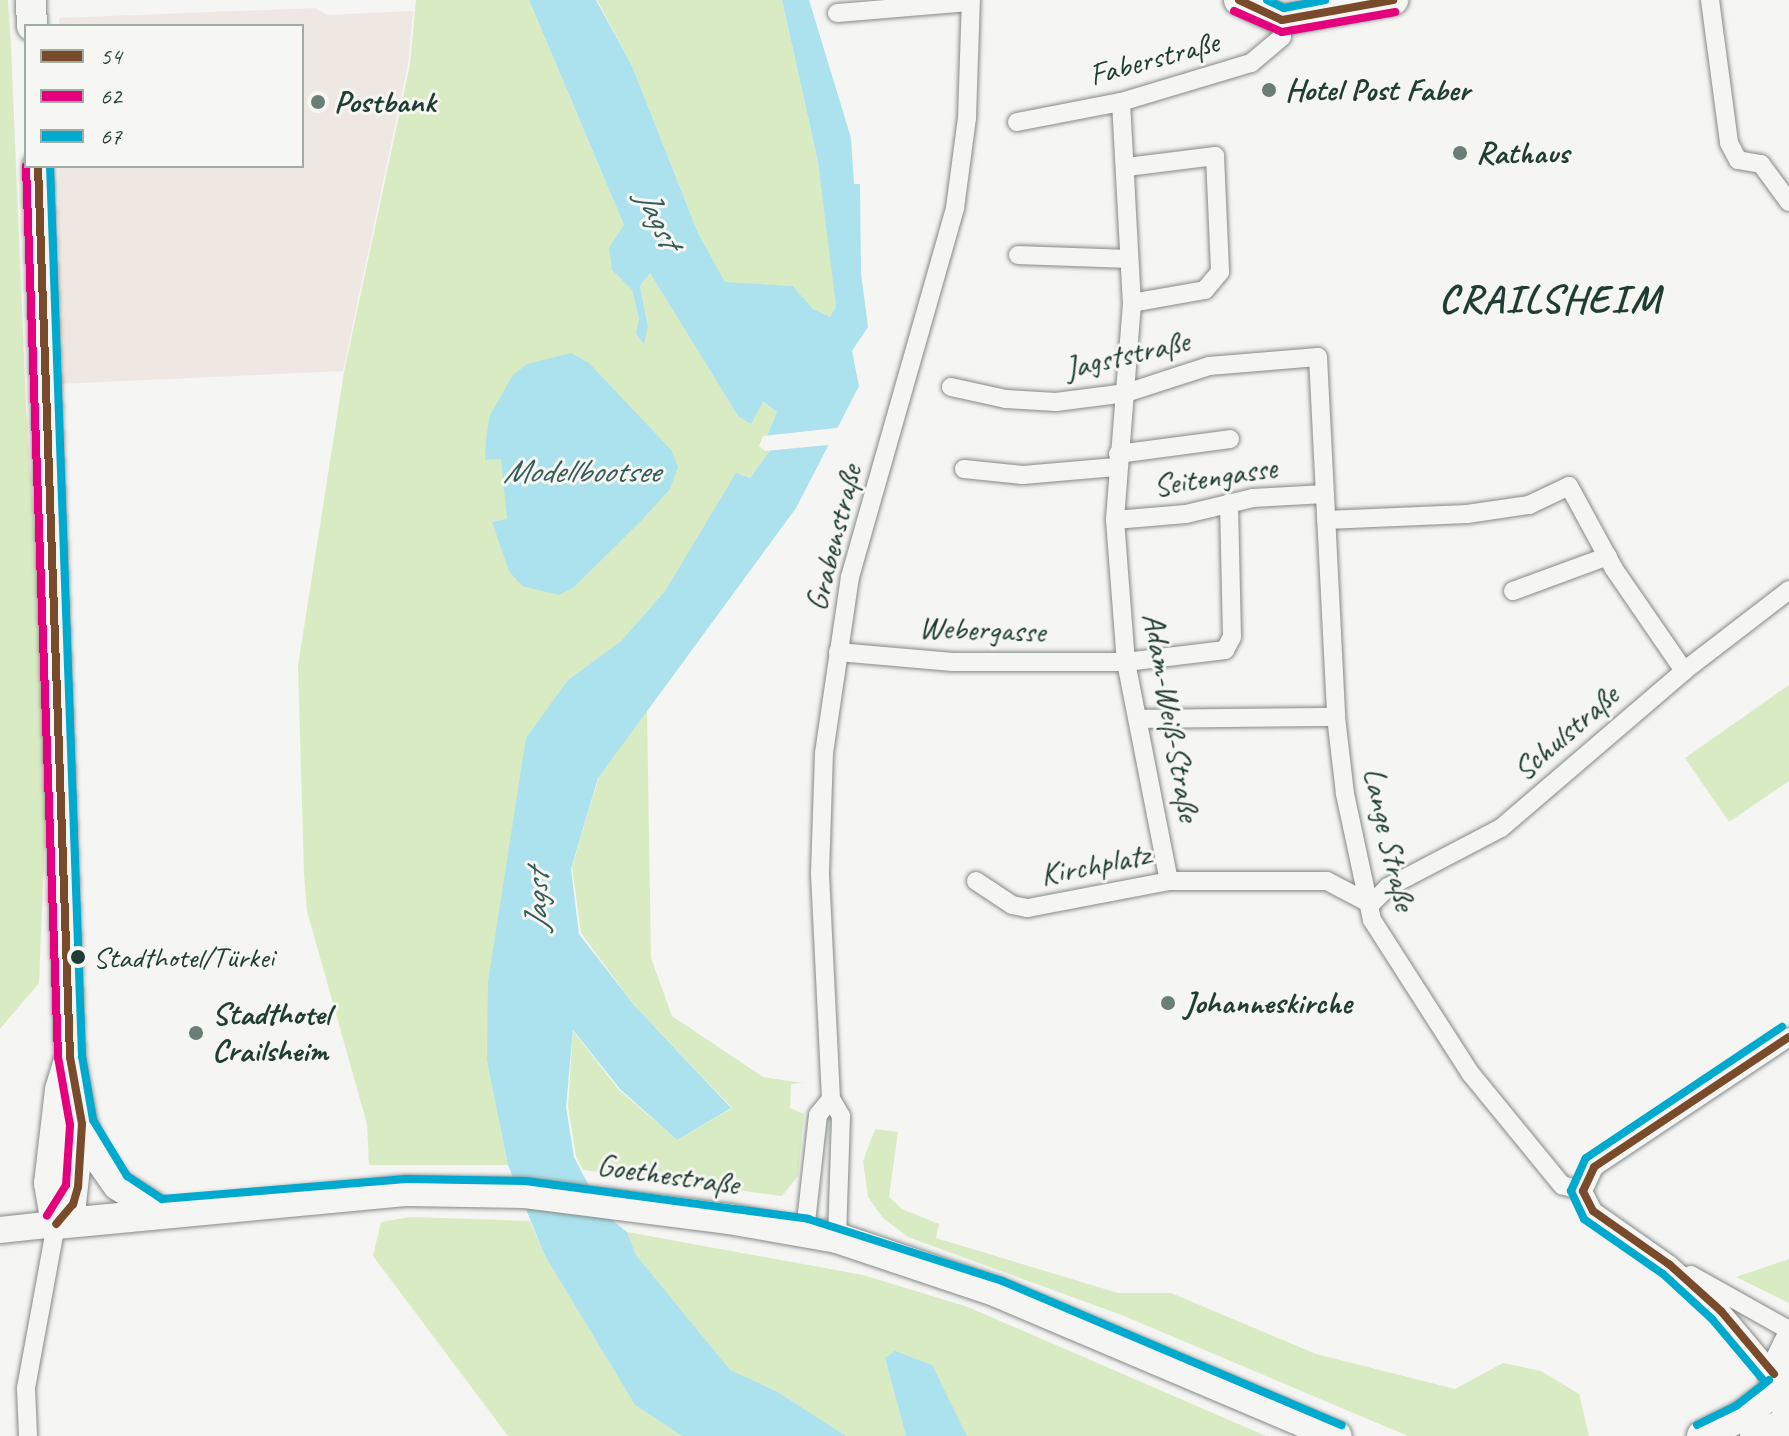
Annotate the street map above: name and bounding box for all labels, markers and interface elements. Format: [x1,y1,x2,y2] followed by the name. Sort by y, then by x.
[1085,23,1223,95] street label: Faberstraße
[24,24,304,168] legend
[100,41,122,71] text: 54
[1285,71,1469,109] place label: Hotel Post Faber
[100,81,122,111] text: 62
[1260,81,1278,99] marker: Hotel Post Faber
[334,83,435,121] place label: Postbank
[309,93,327,111] marker: Postbank
[100,121,122,151] text: 67
[1476,134,1569,172] place label: Rathaus
[1451,144,1469,162] marker: Rathaus
[628,182,690,254] water label: Jagst
[1440,275,1660,323] district label: CRAILSHEIM
[1061,322,1193,388] street label: Jagststraße
[1151,448,1279,506] street label: Seitengasse
[503,451,659,491] water label: Modellbootsee
[797,461,871,615] street label: Grabenstraße
[918,609,1046,651] street label: Webergasse
[1134,610,1208,824] street label: Adam-Weiß-Straße
[1505,677,1627,789] street label: Schulstraße
[1354,763,1424,915] street label: Lange Straße
[1037,836,1153,894] street label: Kirchplatz
[515,871,557,931] water label: Jagst
[93,939,274,975] place label: Stadthotel/Türkei
[70,949,86,965] marker: Stadthotel/Türkei
[1184,984,1352,1022] place label: Johanneskirche
[1159,994,1177,1012] marker: Johanneskirche
[212,996,330,1071] place label: Stadthotel Crailsheim
[187,1024,205,1042] marker: Stadthotel Crailsheim
[595,1146,741,1204] street label: Goethestraße

